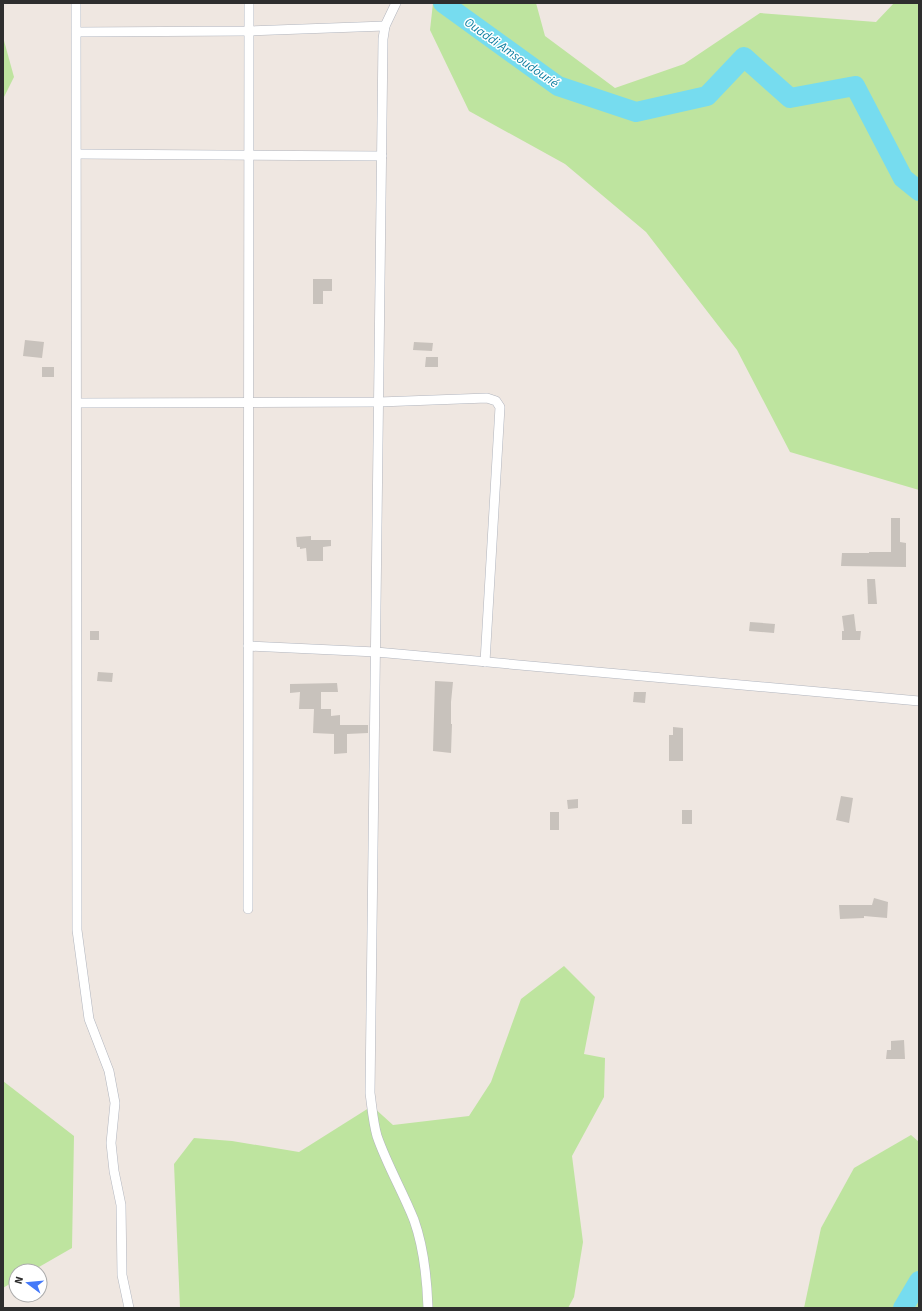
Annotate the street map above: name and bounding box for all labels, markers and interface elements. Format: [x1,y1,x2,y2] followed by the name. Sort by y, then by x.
[461,13,563,93] water label: Ouaddi Amsoudourié
[8,1263,48,1303] north arrow
[11,1275,27,1286] text: N

